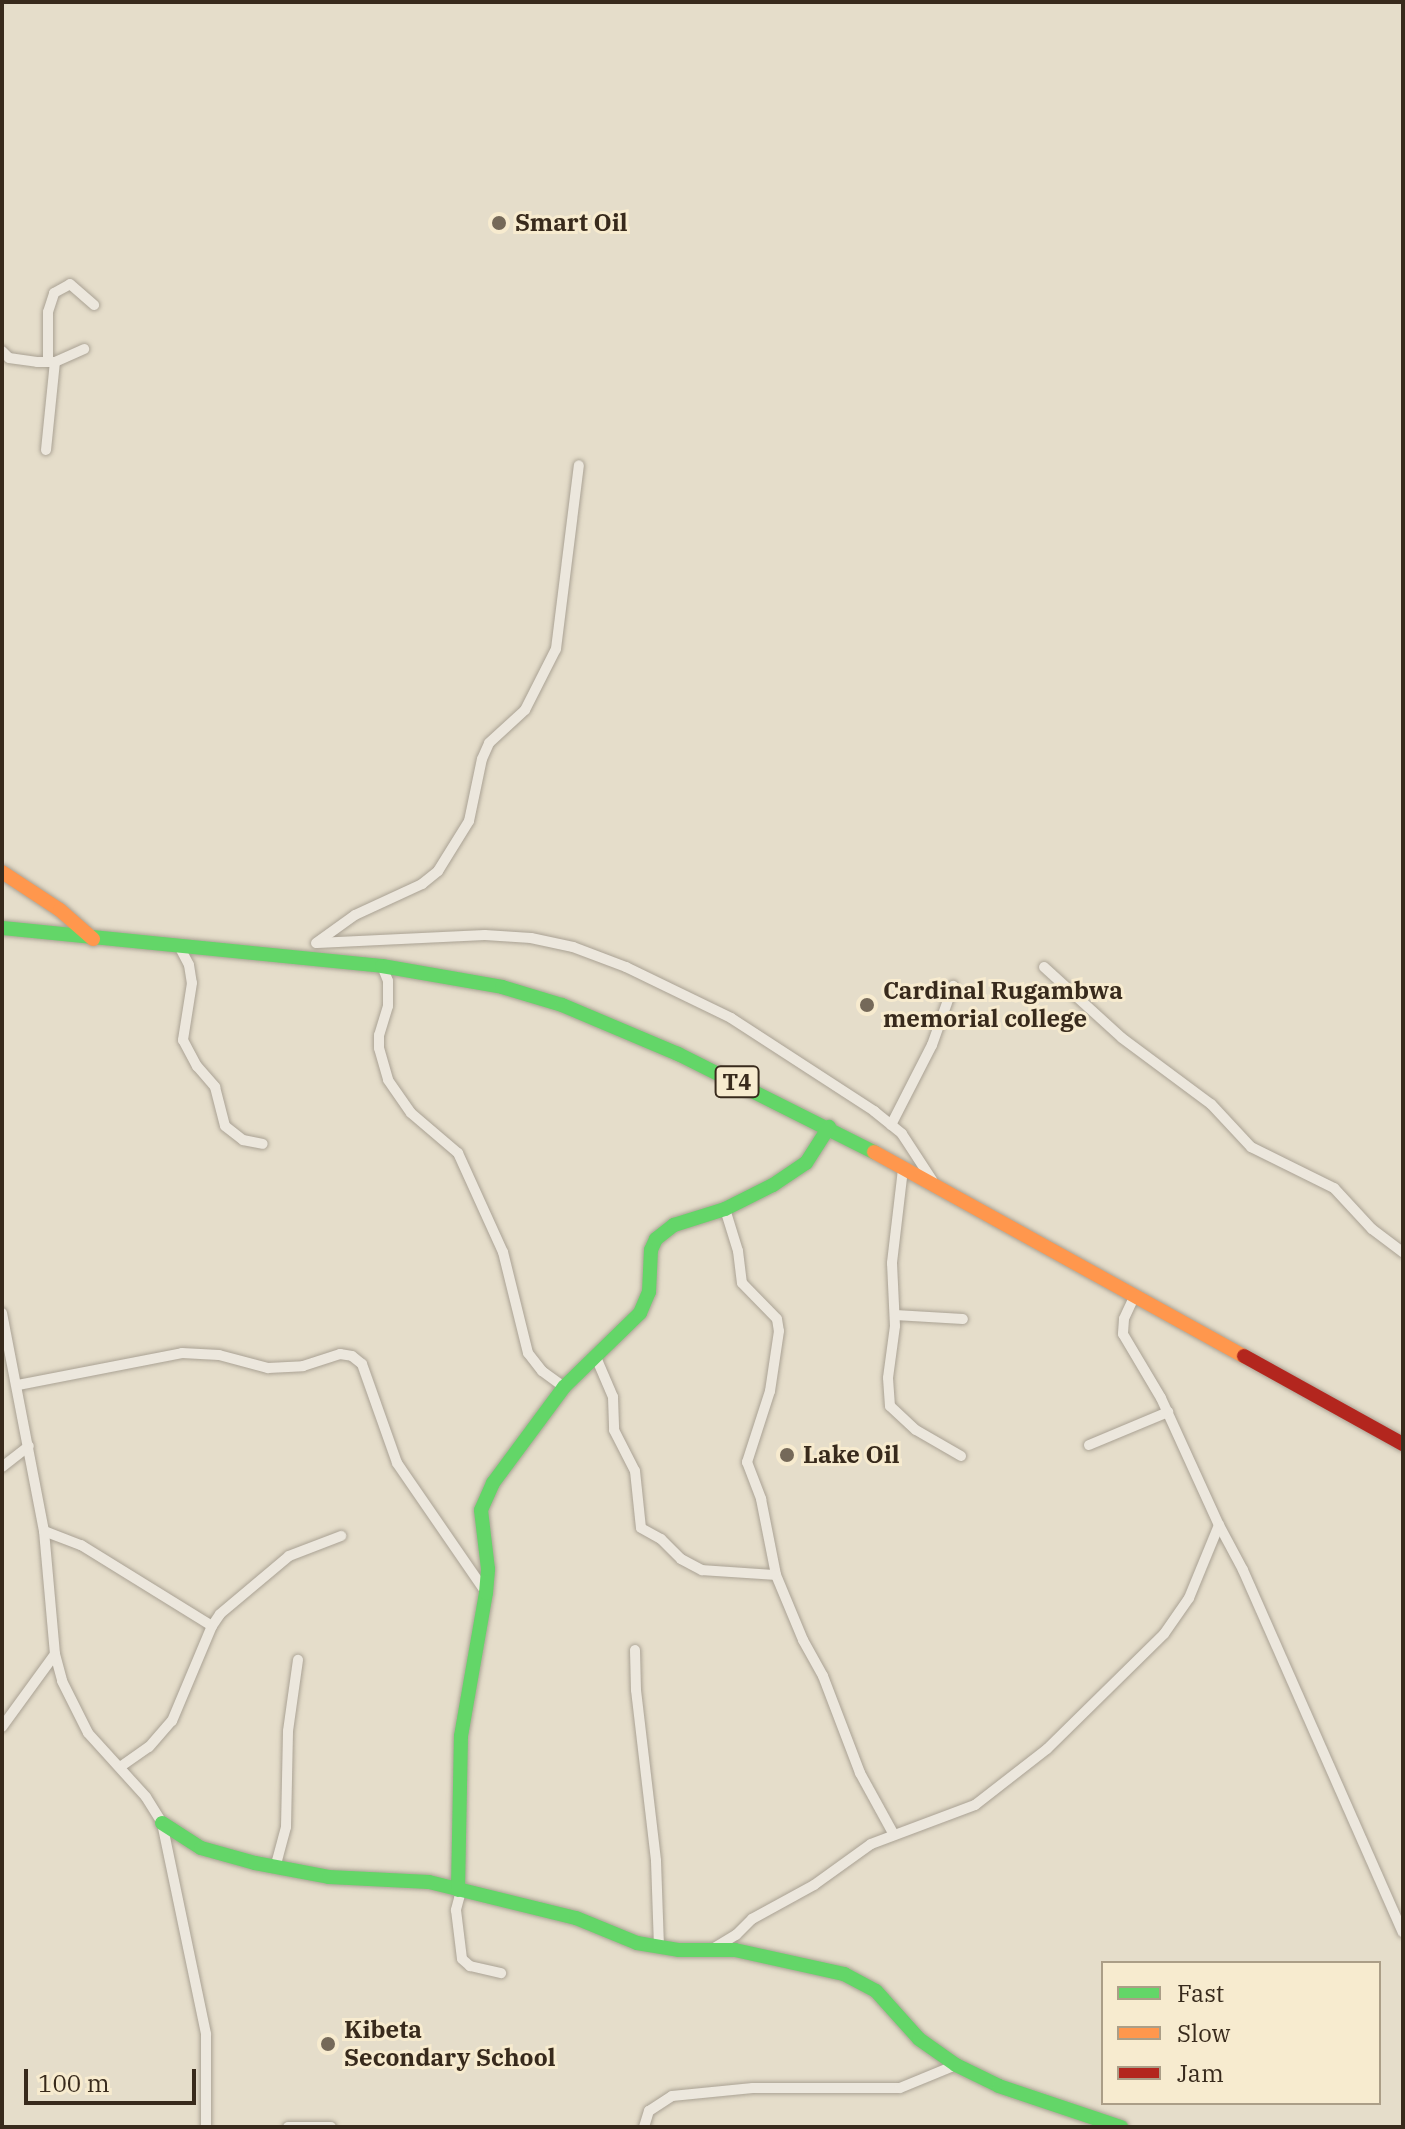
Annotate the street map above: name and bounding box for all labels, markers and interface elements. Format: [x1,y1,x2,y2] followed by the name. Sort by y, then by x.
[515,209,628,237] place label: Smart Oil
[490,214,508,232] marker: Smart Oil
[883,977,1123,1033] place label: Cardinal Rugambwa memorial college
[858,996,876,1014] marker: Cardinal Rugambwa memorial college
[713,1064,761,1100] road number: T4
[803,1441,900,1469] place label: Lake Oil
[778,1446,796,1464] marker: Lake Oil
[1101,1961,1381,2105] legend
[1177,1977,1224,2009] text: Fast
[344,2016,556,2072] place label: Kibeta Secondary School
[1177,2017,1230,2049] text: Slow
[319,2035,337,2053] marker: Kibeta Secondary School
[28,2053,200,2103] scale bar
[1177,2057,1224,2089] text: Jam
[38,2067,110,2099] text: 100 m

